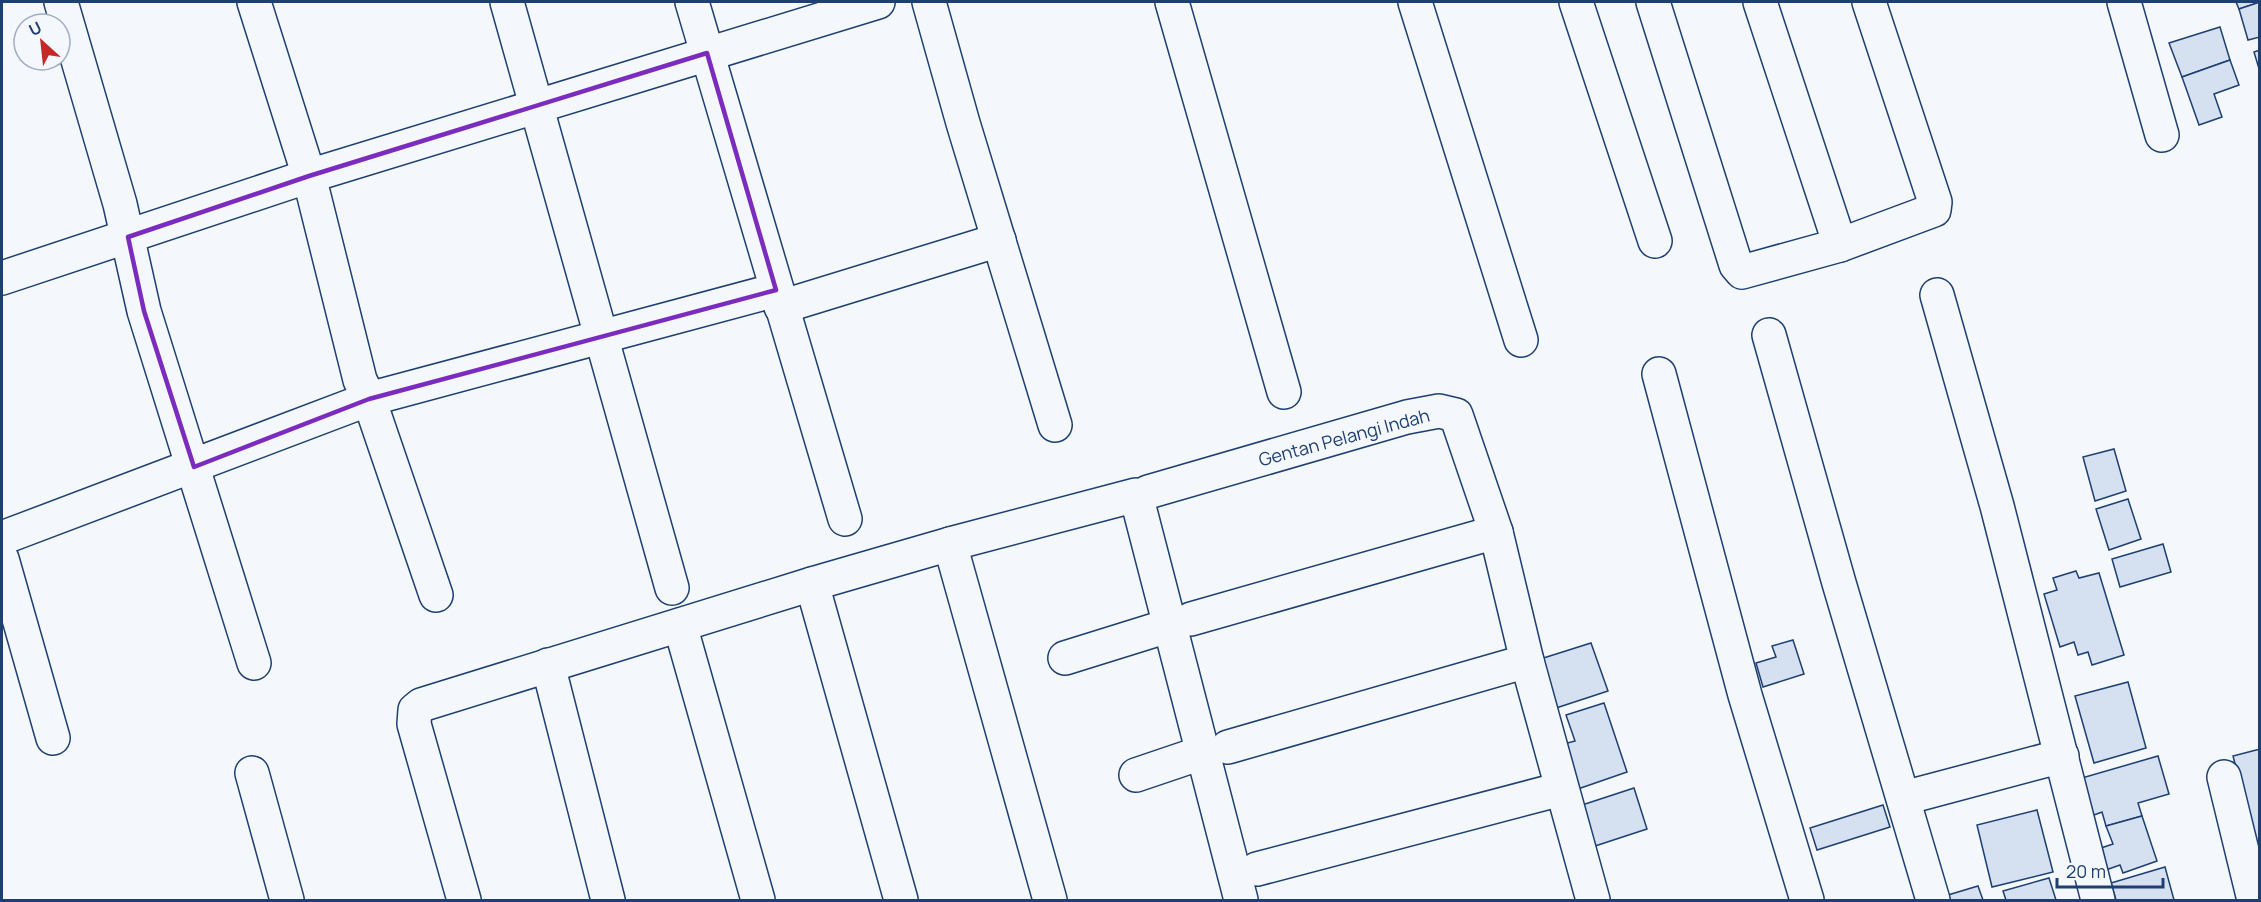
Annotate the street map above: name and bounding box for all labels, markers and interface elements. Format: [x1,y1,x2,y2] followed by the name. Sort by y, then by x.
[12,12,72,72] north arrow
[25,16,45,41] text: U
[1256,403,1432,471] street label: Gentan Pelangi Indah
[2057,851,2164,889] scale bar
[2066,859,2106,883] text: 20 m

